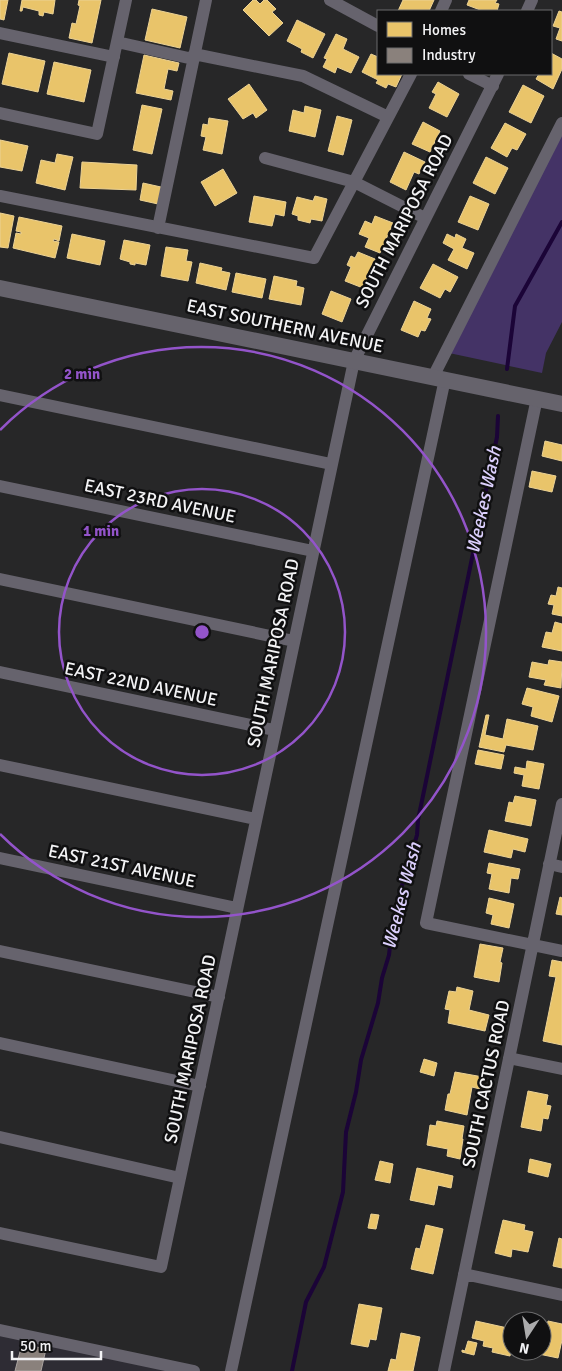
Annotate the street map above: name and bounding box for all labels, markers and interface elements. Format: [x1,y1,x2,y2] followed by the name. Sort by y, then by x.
[377,10,552,75] legend
[422,21,466,39] text: Homes
[422,46,475,64] text: Industry
[351,130,457,312] street label: SOUTH MARIPOSA ROAD
[185,294,385,358] street label: EAST SOUTHERN AVENUE
[64,365,100,383] text: 2 min
[461,443,507,556] water label: Weekes Wash
[82,474,238,528] street label: EAST 23RD AVENUE
[83,522,119,540] text: 1 min
[242,557,304,749] street label: SOUTH MARIPOSA ROAD
[193,623,211,641] centre of rings
[62,657,220,711] street label: EAST 22ND AVENUE
[377,839,427,952] water label: Weekes Wash
[46,840,198,892] street label: EAST 21ST AVENUE
[159,953,221,1145] street label: SOUTH MARIPOSA ROAD
[457,998,515,1170] street label: SOUTH CACTUS ROAD
[502,1311,552,1361] north arrow
[12,1328,101,1360] scale bar
[20,1337,51,1355] text: 50 m
[518,1339,531,1358] text: N

